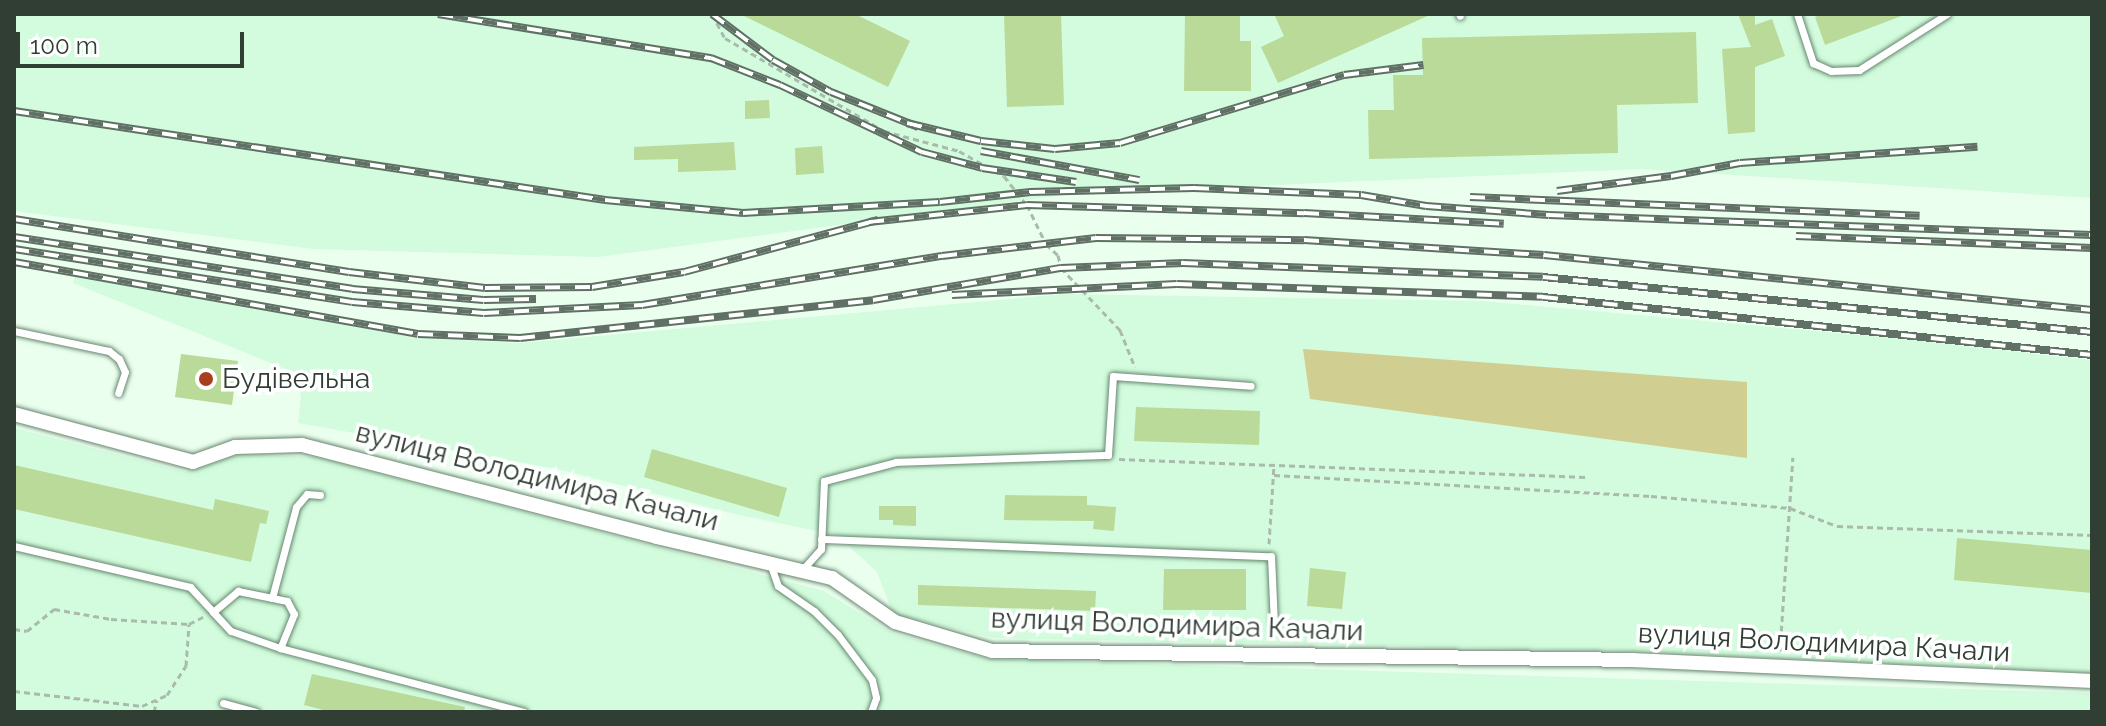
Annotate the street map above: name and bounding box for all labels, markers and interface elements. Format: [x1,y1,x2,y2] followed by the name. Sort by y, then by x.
[20,16,248,66] scale bar
[30,31,98,60] text: 100 m
[222,362,370,396] place label: Будівельна
[197,370,215,388] marker: Будівельна
[352,416,722,538] street label: вулиця Володимира Качали
[990,602,1364,648] street label: вулиця Володимира Качали
[1637,616,2011,670] street label: вулиця Володимира Качали

